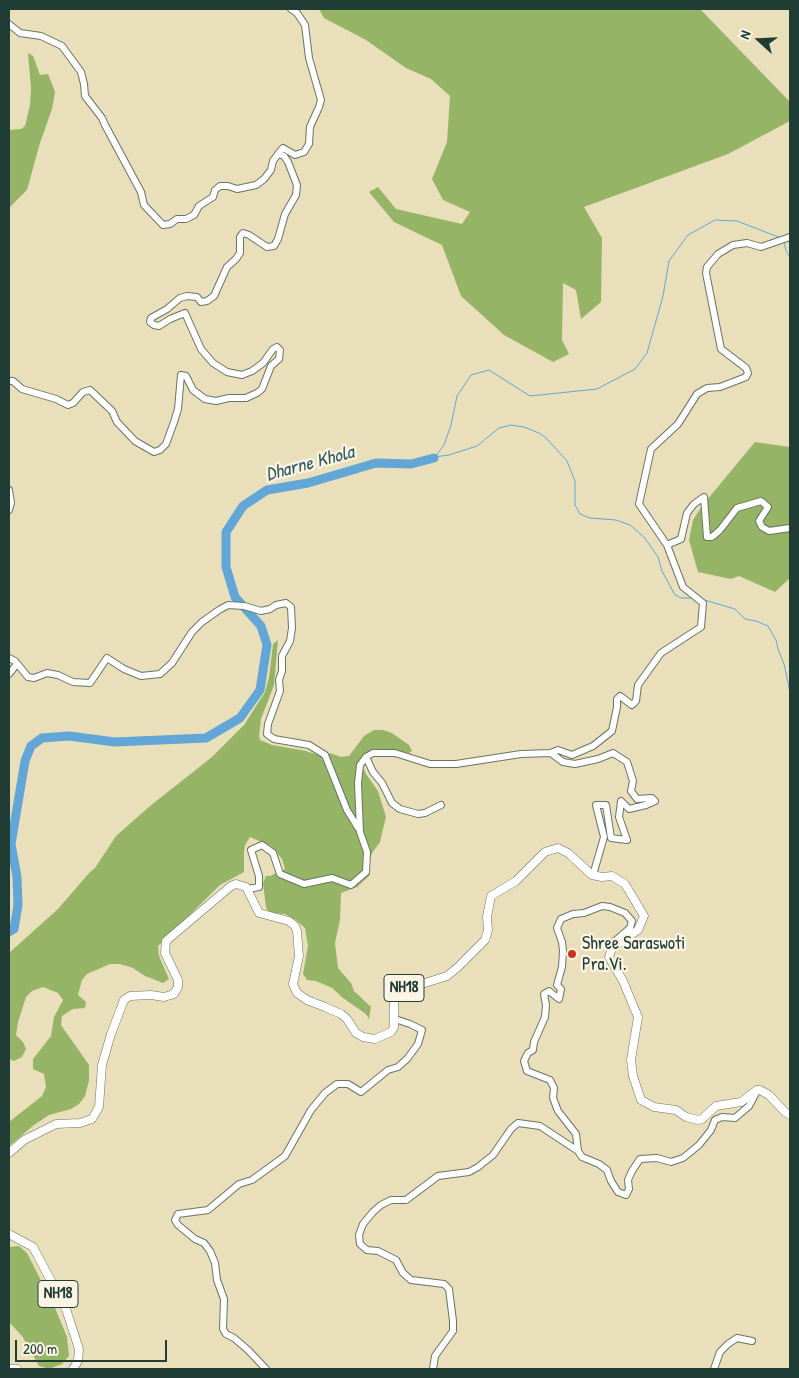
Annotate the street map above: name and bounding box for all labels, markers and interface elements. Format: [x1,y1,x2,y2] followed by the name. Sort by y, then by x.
[734,15,784,65] north arrow
[734,28,755,41] text: N
[263,441,357,487] water label: Dharne Khola
[582,933,685,976] place label: Shree Saraswoti Pra.Vi.
[566,948,578,960] marker: Shree Saraswoti Pra.Vi.
[384,974,424,1001] road number: NH18
[38,1280,78,1308] road number: NH18
[18,1330,170,1362] scale bar
[23,1338,57,1359] text: 200 m

